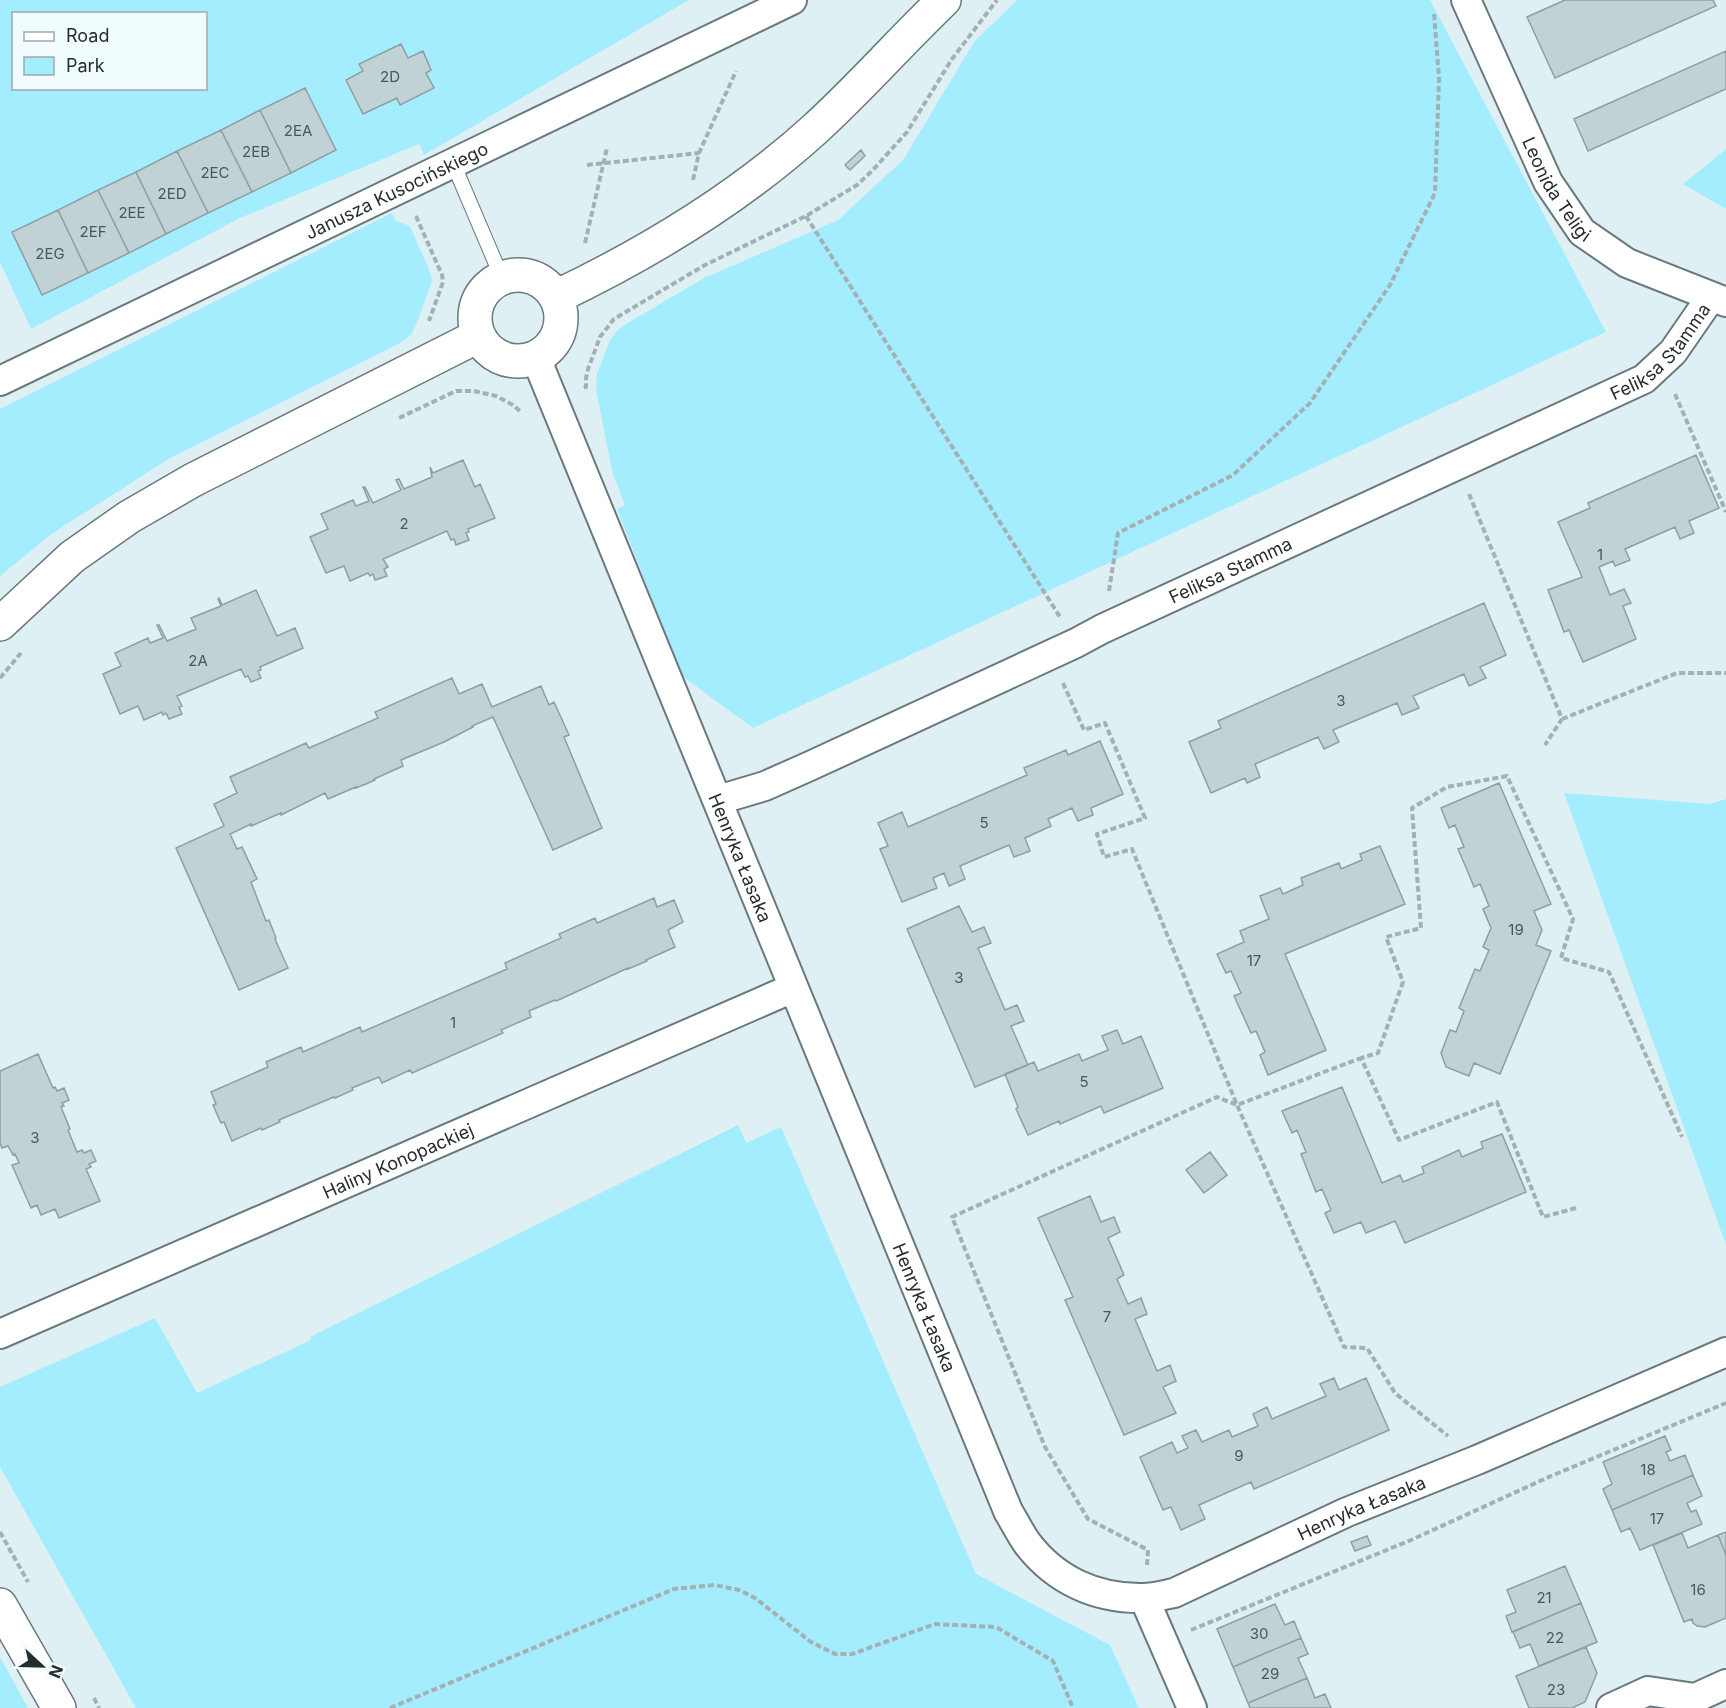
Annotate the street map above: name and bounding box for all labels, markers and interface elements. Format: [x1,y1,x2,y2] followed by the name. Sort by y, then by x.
[12,12,207,90] legend
[66,25,109,46] text: Road
[66,55,105,76] text: Park
[380,67,400,86] house number: 2D
[284,121,312,140] house number: 2EA
[1519,134,1595,246] street label: Leonida Teligi
[302,137,491,243] street label: Janusza Kusocińskiego
[242,142,270,161] house number: 2EB
[200,163,230,182] house number: 2EC
[158,184,187,203] house number: 2ED
[118,203,146,222] house number: 2EE
[79,222,107,241] house number: 2EF
[35,244,65,263] house number: 2EG
[1607,299,1714,404] street label: Feliksa Stamma
[399,514,409,533] house number: 2
[1165,532,1295,607] street label: Feliksa Stamma
[1597,545,1603,564] house number: 1
[188,651,208,670] house number: 2A
[1336,691,1346,710] house number: 3
[705,790,776,925] street label: Henryka Łasaka
[979,813,989,832] house number: 5
[1508,920,1524,939] house number: 19
[1247,951,1261,970] house number: 17
[954,968,964,987] house number: 3
[450,1013,456,1032] house number: 1
[1079,1072,1089,1091] house number: 5
[319,1118,476,1202] street label: Haliny Konopackiej
[30,1128,40,1147] house number: 3
[889,1240,960,1375] street label: Henryka Łasaka
[1103,1307,1111,1326] house number: 7
[1234,1446,1244,1465] house number: 9
[1640,1460,1656,1479] house number: 18
[1294,1471,1429,1544] street label: Henryka Łasaka
[1650,1509,1664,1528] house number: 17
[1690,1580,1706,1599] house number: 16
[1536,1588,1552,1607] house number: 21
[1250,1624,1268,1643] house number: 30
[1546,1628,1564,1647] house number: 22
[12,1636,72,1696] north arrow
[44,1662,67,1681] text: N
[1261,1664,1279,1683] house number: 29
[1547,1680,1565,1699] house number: 23

